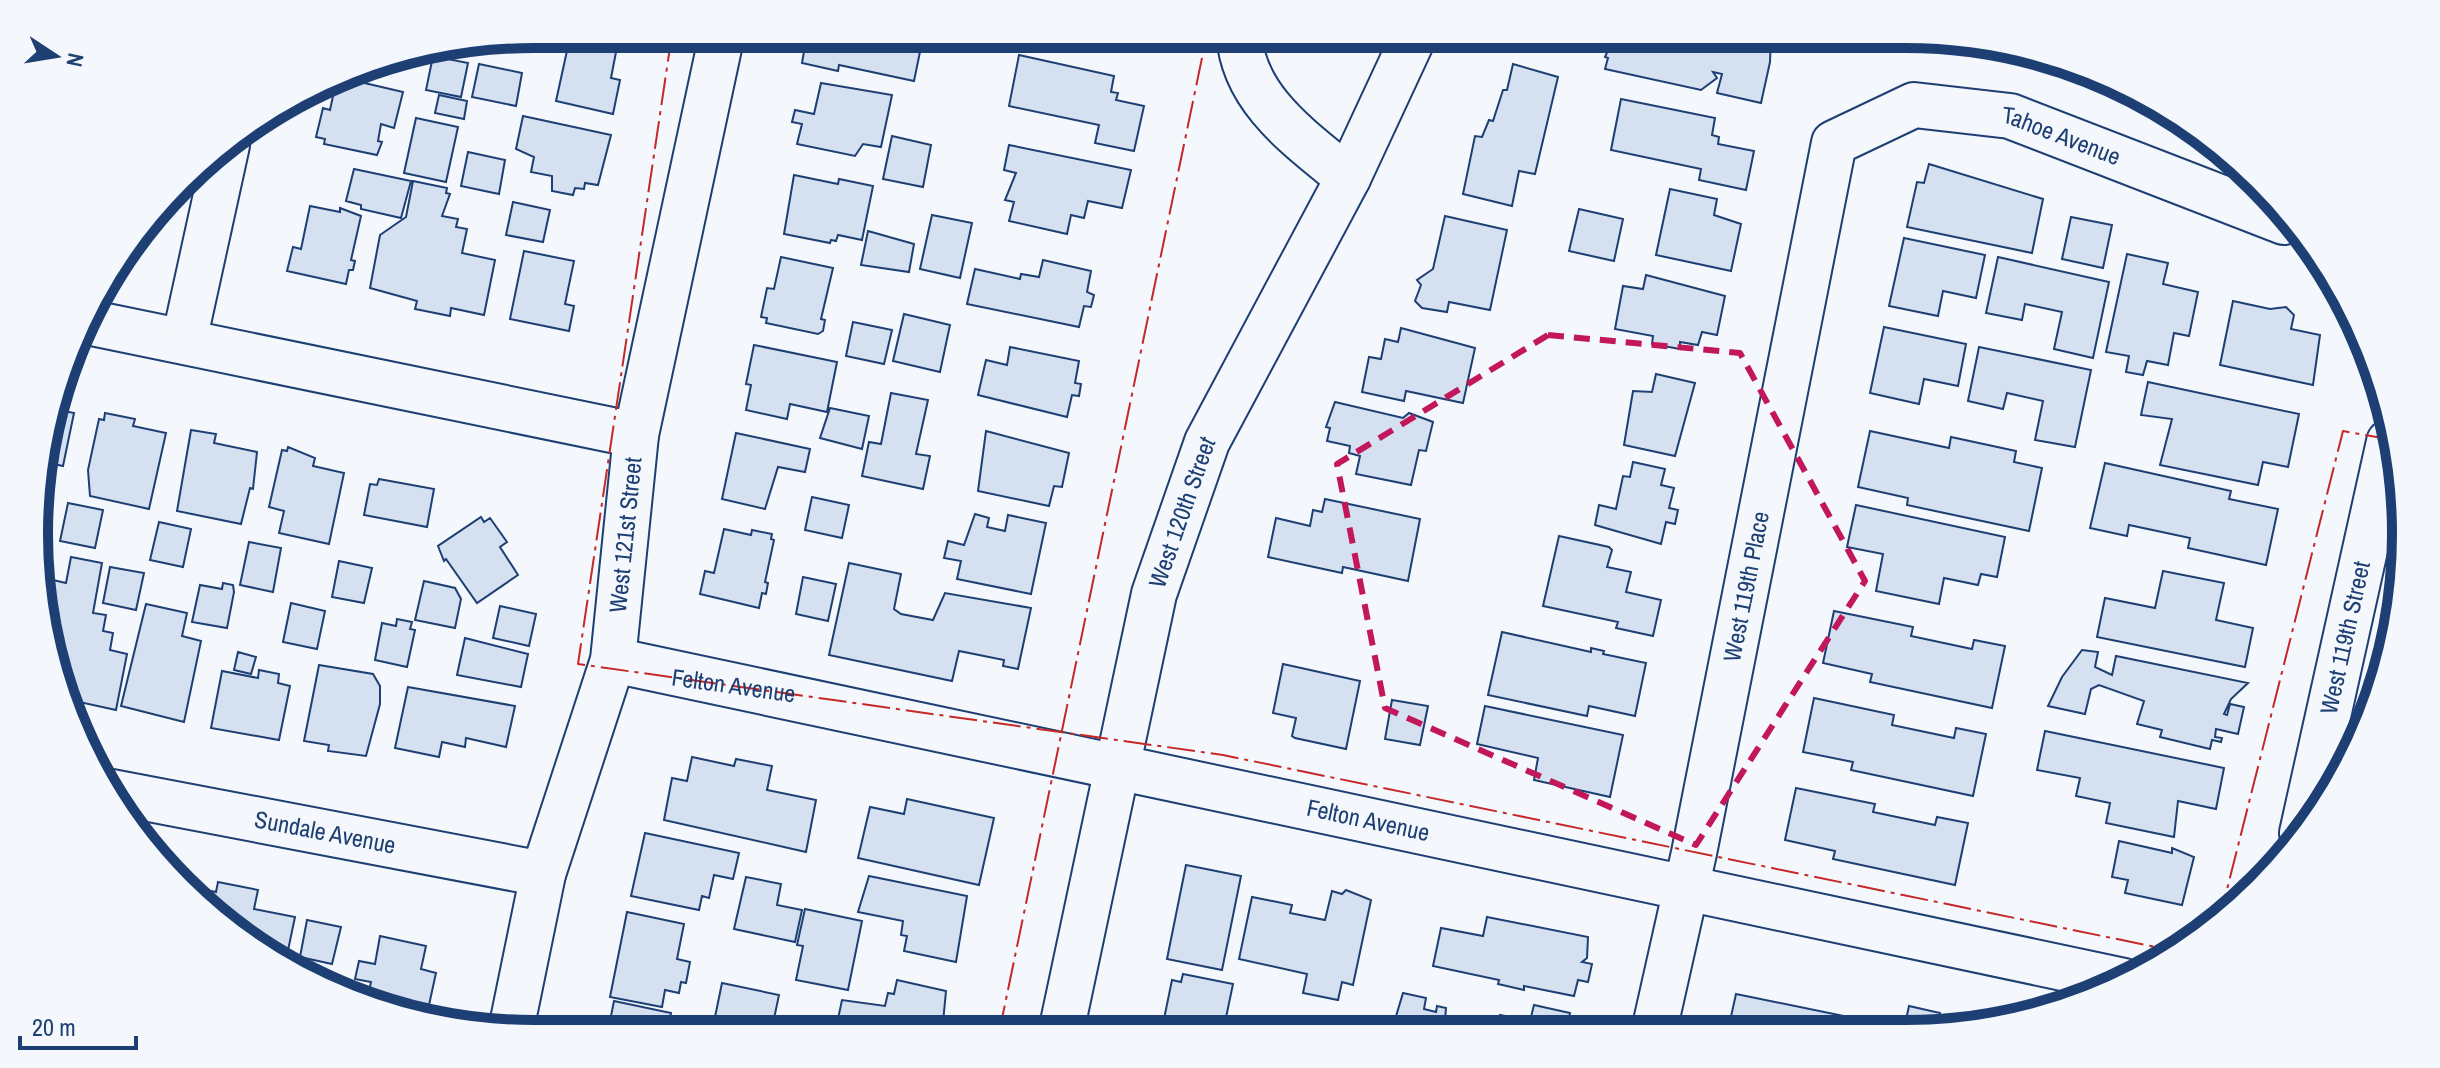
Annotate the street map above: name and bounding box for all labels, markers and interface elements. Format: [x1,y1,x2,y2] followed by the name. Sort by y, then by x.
[16,16,96,96] north arrow
[60,51,92,70] text: N
[2001,98,2125,172] street label: Tahoe Avenue
[1140,430,1222,592] street label: West 120th Street
[601,455,649,614] street label: West 121st Street
[1715,508,1776,664] street label: West 119th Place
[2312,557,2377,717] street label: West 119th Street
[670,660,798,709] street label: Felton Avenue
[1304,791,1433,848] street label: Felton Avenue
[252,802,399,861] street label: Sundale Avenue
[20,1000,136,1050] scale bar
[32,1011,76,1043] text: 20 m

